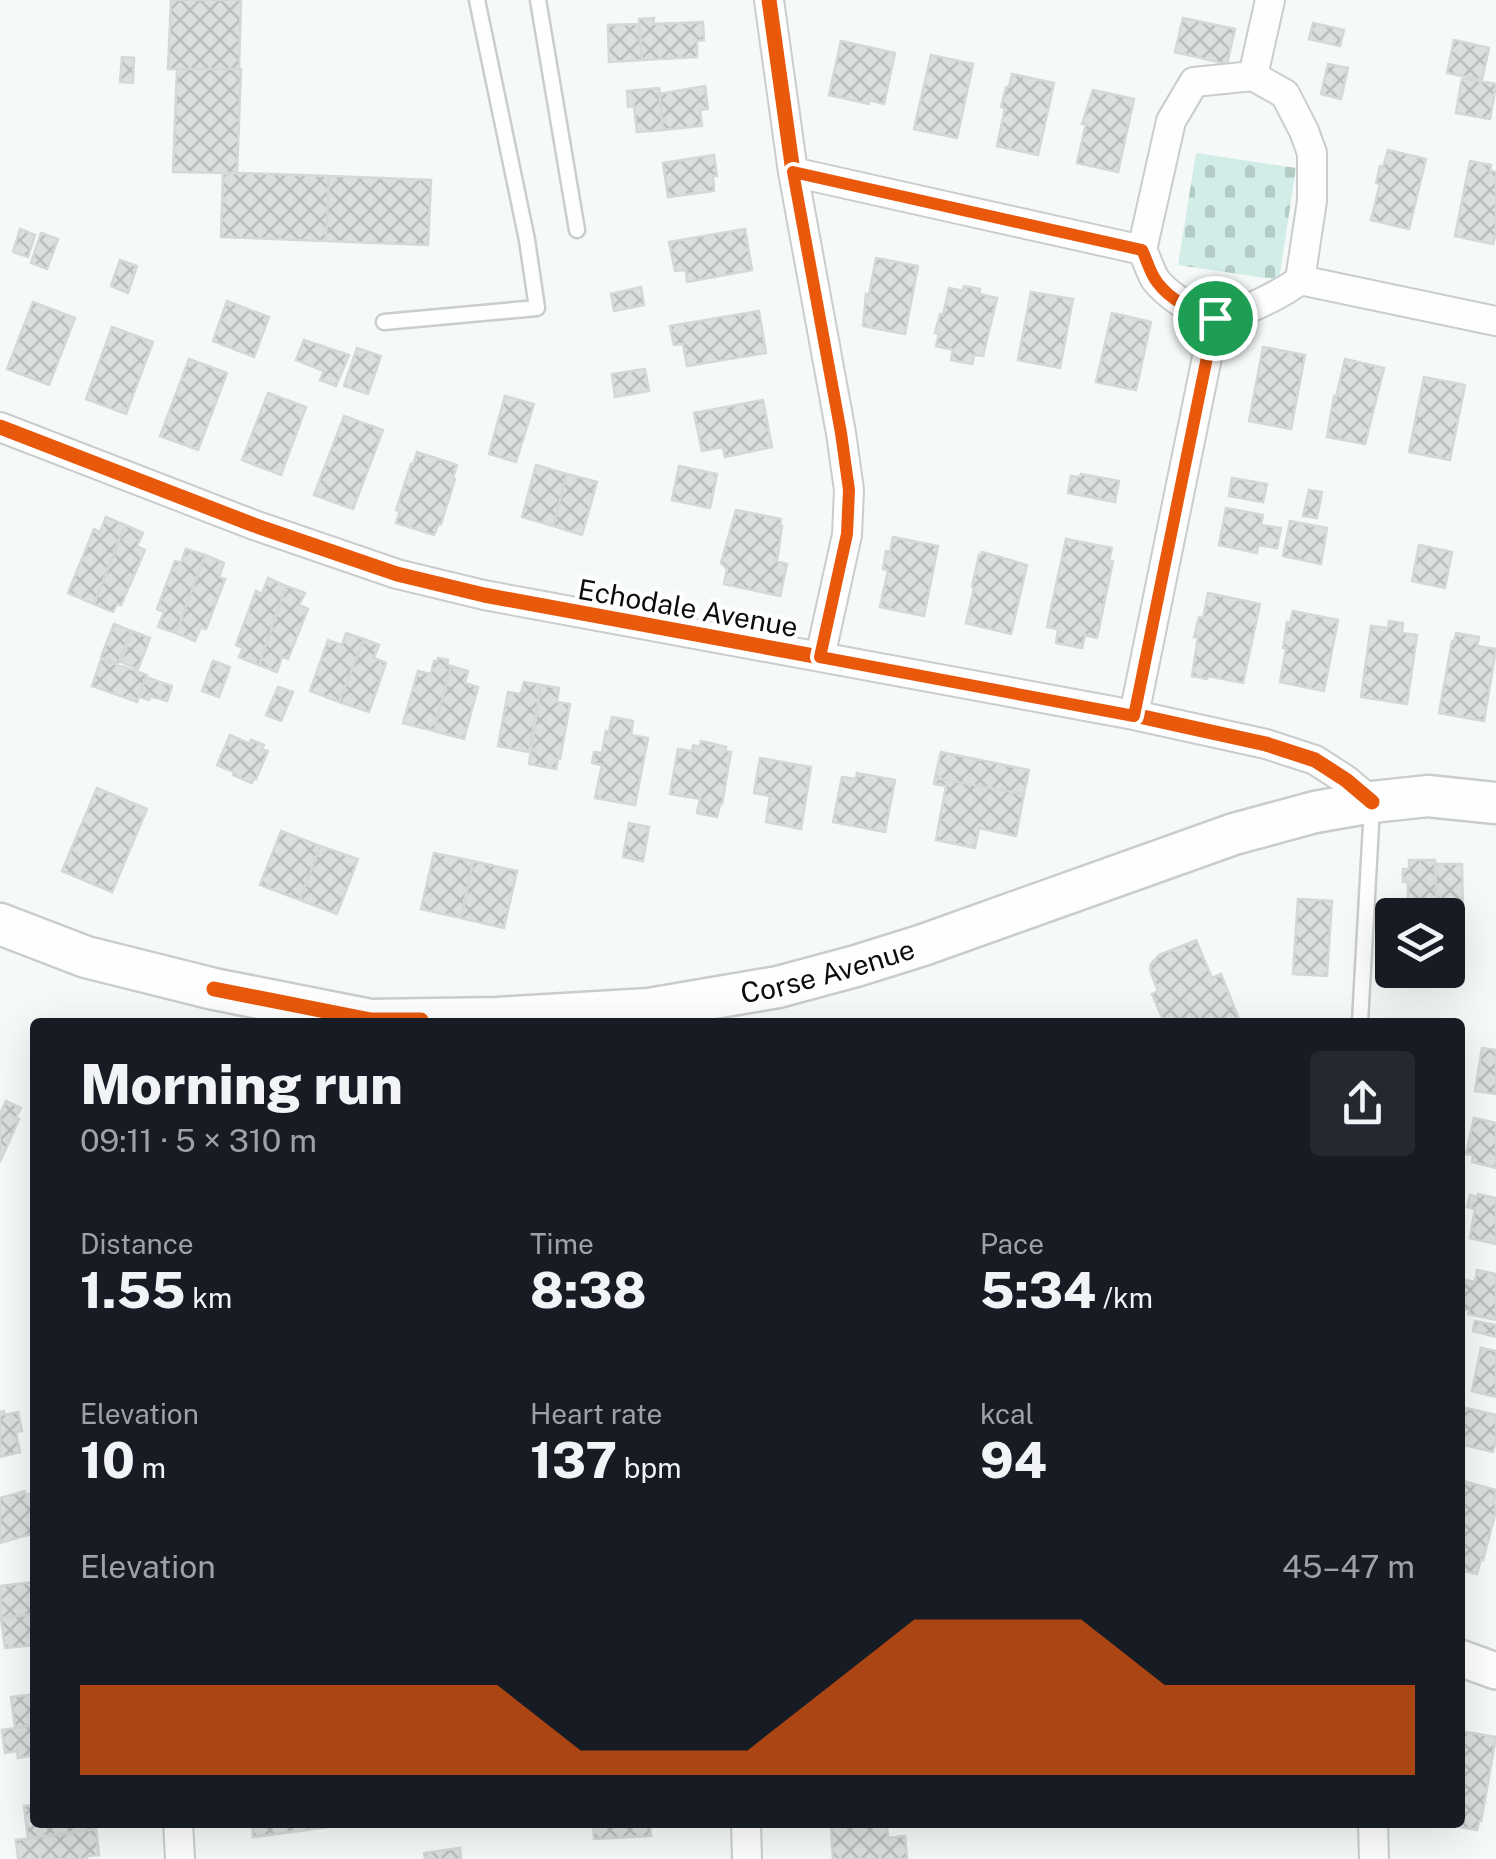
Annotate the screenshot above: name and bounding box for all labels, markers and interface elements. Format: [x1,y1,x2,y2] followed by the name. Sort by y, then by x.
[1173,276,1258,361] pin
[1188,291,1243,346] icon: arrive
[576,572,801,643] street label: Echodale Avenue
[1375,898,1465,988] map controls
[1375,898,1465,988] button: layers
[738,932,918,1009] street label: Corse Avenue
[1310,1051,1415,1156] button: share
[80,1052,403,1116] text: Morning run
[80,1122,317,1159] text: 09:11 · 5 × 310 m
[80,1227,194,1260] text: Distance
[530,1227,594,1260] text: Time
[980,1227,1044,1260] text: Pace
[80,1260,185,1319] text: 1.55
[530,1260,647,1319] text: 8:38
[980,1260,1096,1319] text: 5:34
[185,1281,232,1314] text: km
[1096,1281,1153,1314] text: /km
[80,1397,199,1430] text: Elevation
[530,1397,662,1430] text: Heart rate
[980,1397,1034,1430] text: kcal
[80,1430,135,1489] text: 10
[530,1430,617,1489] text: 137
[980,1430,1047,1489] text: 94
[135,1451,166,1484] text: m
[617,1451,681,1484] text: bpm
[80,1548,216,1585] text: Elevation
[1282,1548,1415,1585] text: 45–47 m

